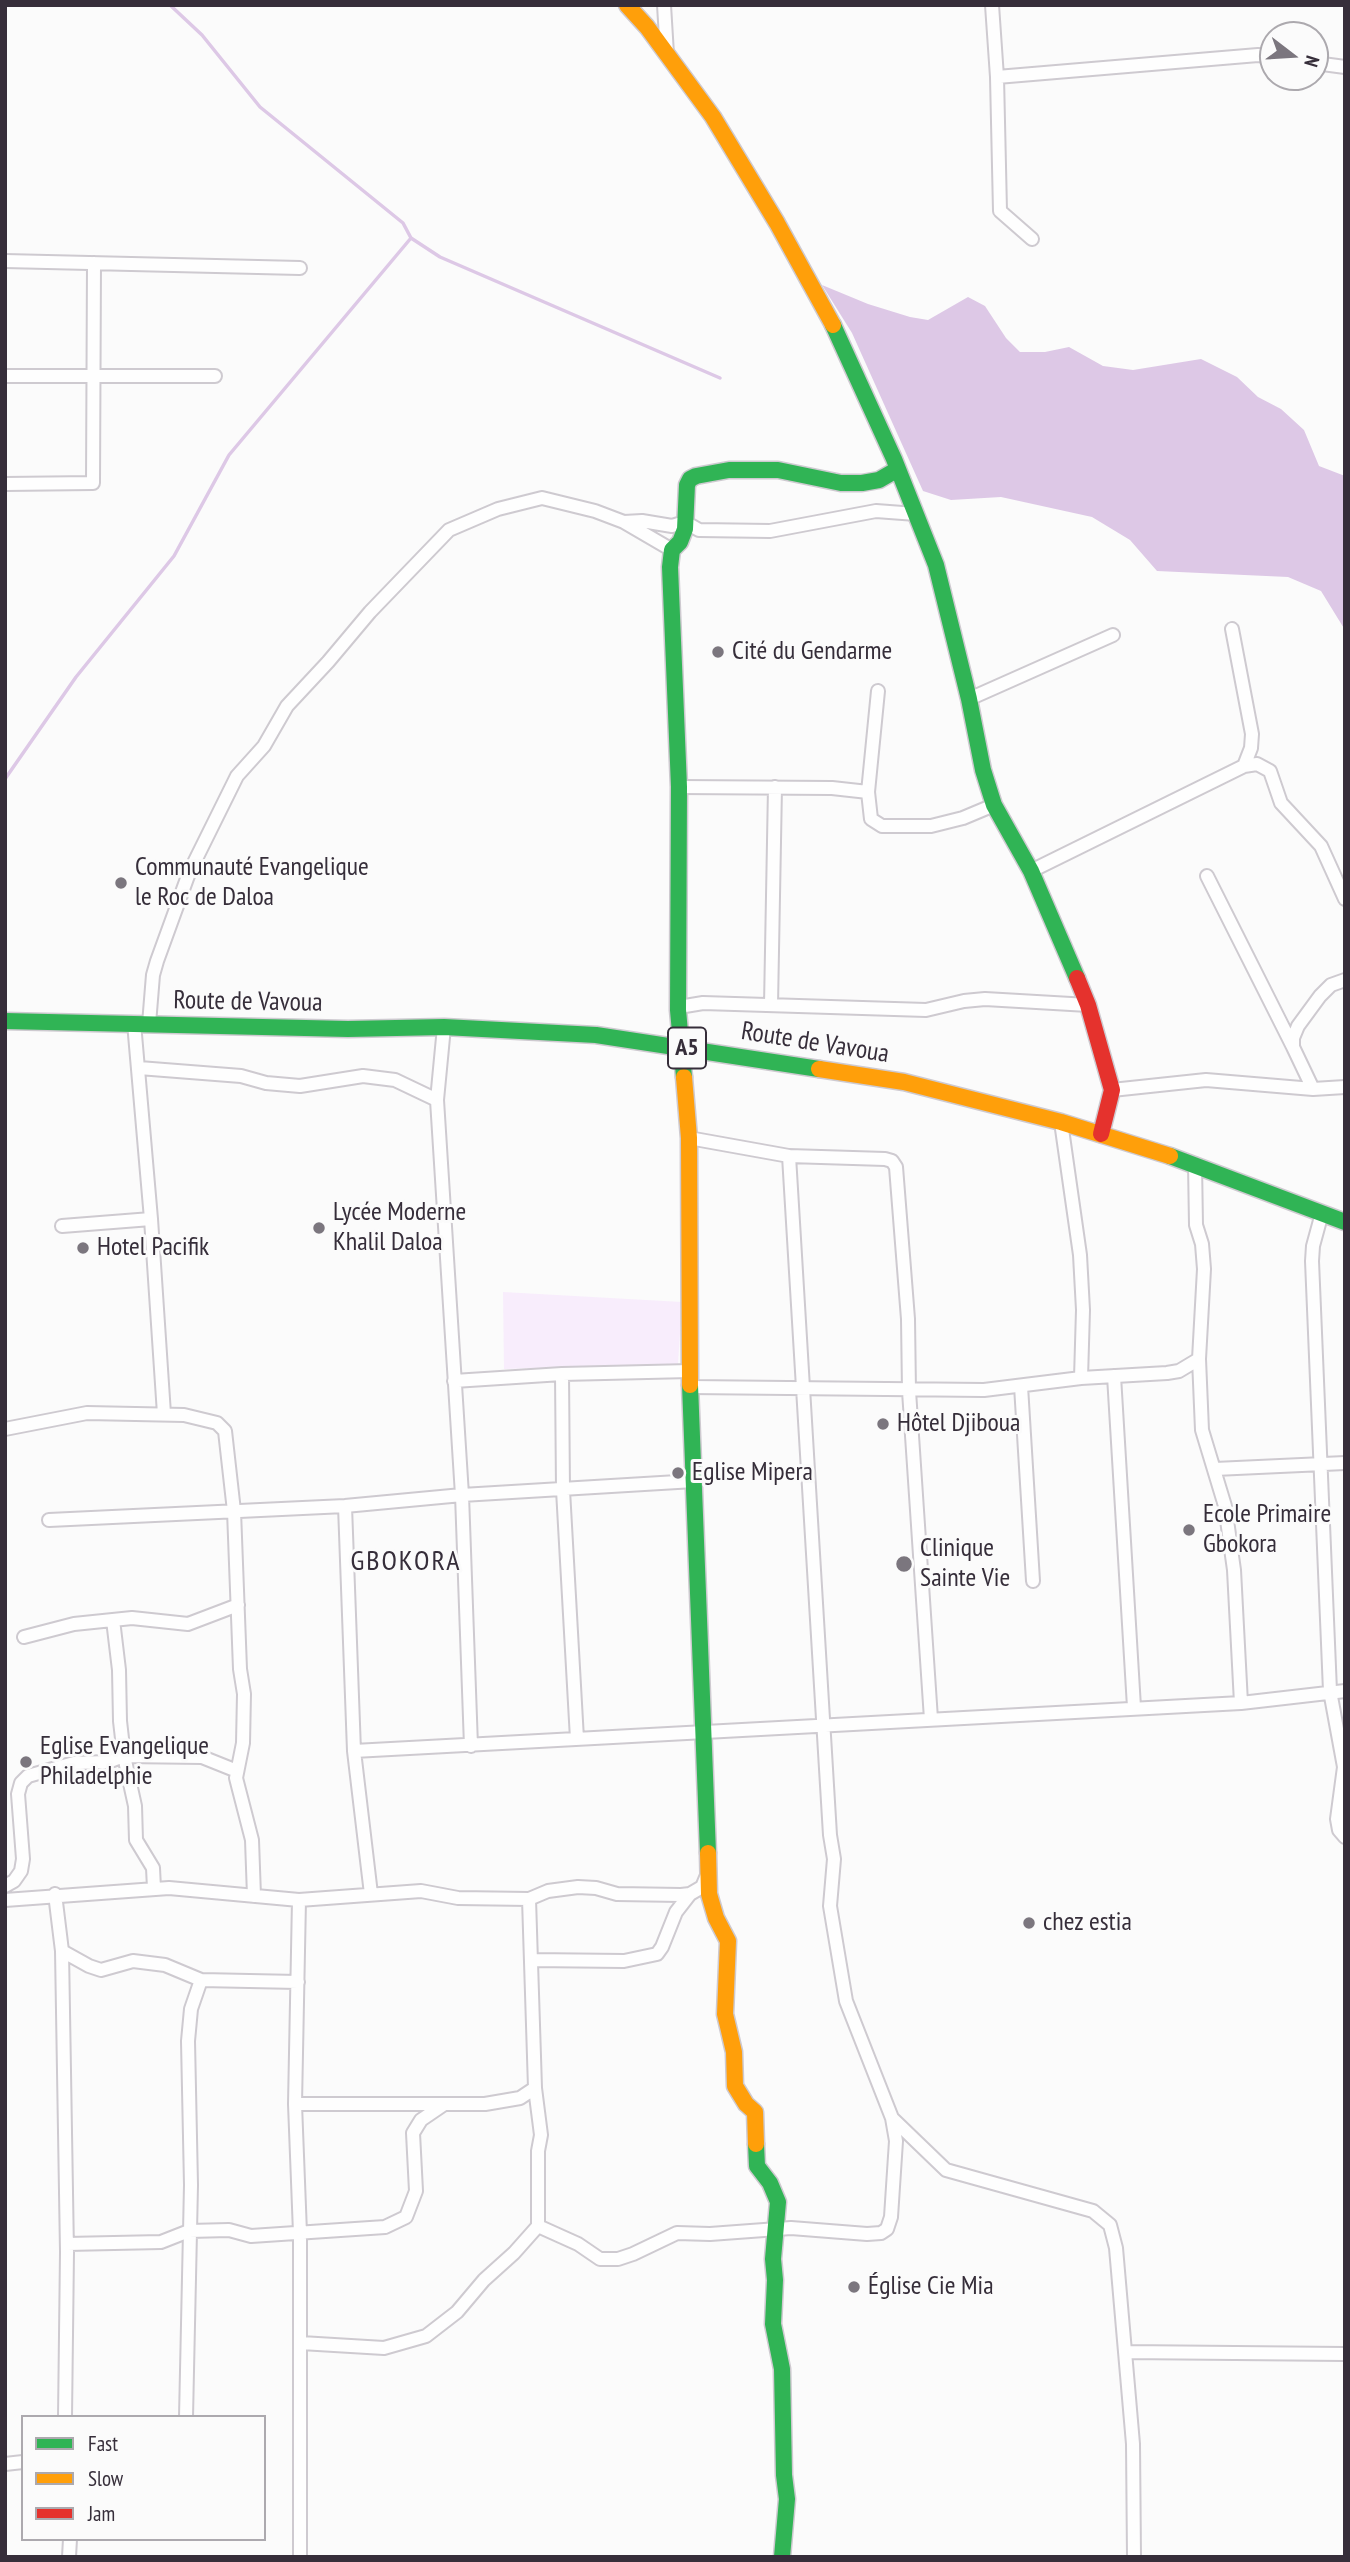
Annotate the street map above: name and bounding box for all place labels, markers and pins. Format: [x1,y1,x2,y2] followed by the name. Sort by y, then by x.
[732,636,892,668] place label: Cité du Gendarme
[710,644,726,660] marker: Cité du Gendarme
[135,852,369,914] place label: Communauté Evangelique le Roc de Daloa
[113,875,129,891] marker: Communauté Evangelique le Roc de Daloa
[333,1197,466,1258] place label: Lycée Moderne Khalil Daloa
[311,1220,327,1236] marker: Lycée Moderne Khalil Daloa
[97,1232,209,1264] place label: Hotel Pacifik
[75,1240,91,1256] marker: Hotel Pacifik
[897,1408,1020,1440] place label: Hôtel Djiboua
[875,1416,891,1432] marker: Hôtel Djiboua
[692,1457,813,1489] place label: Eglise Mipera
[670,1465,686,1481] marker: Eglise Mipera
[1203,1499,1331,1560] place label: Ecole Primaire Gbokora
[1181,1522,1197,1538] marker: Ecole Primaire Gbokora
[920,1533,1010,1594] place label: Clinique Sainte Vie
[894,1554,914,1574] marker: Clinique Sainte Vie
[40,1731,209,1792] place label: Eglise Evangelique Philadelphie
[18,1754,34,1770] marker: Eglise Evangelique Philadelphie
[1043,1907,1132,1939] place label: chez estia
[1021,1915,1037,1931] marker: chez estia
[868,2271,994,2303] place label: Église Cie Mia
[846,2279,862,2295] marker: Église Cie Mia

